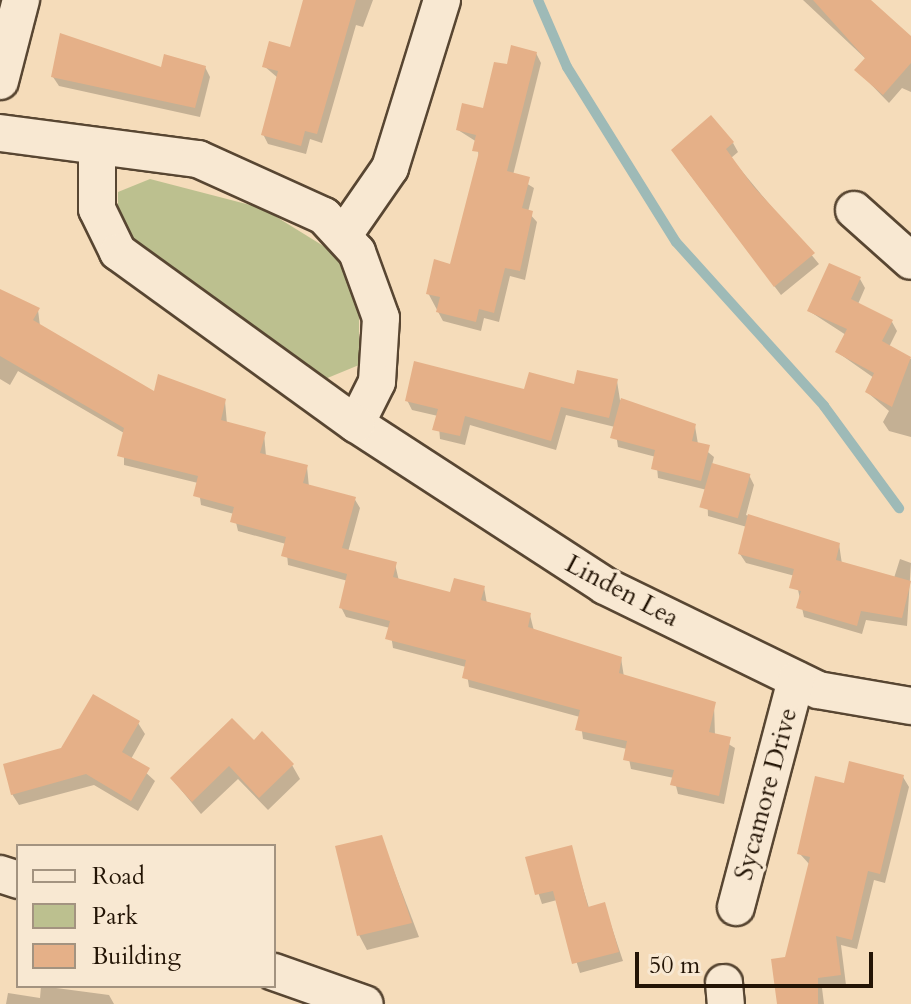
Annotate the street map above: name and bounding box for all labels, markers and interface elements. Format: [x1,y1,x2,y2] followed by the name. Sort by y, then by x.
[560,548,684,634] street label: Linden Lea
[728,704,804,884] street label: Sycamore Drive
[16,844,276,988] legend
[92,860,145,893] text: Road
[92,900,138,933] text: Park
[639,936,877,986] scale bar
[92,940,181,973] text: Building
[649,949,700,982] text: 50 m

